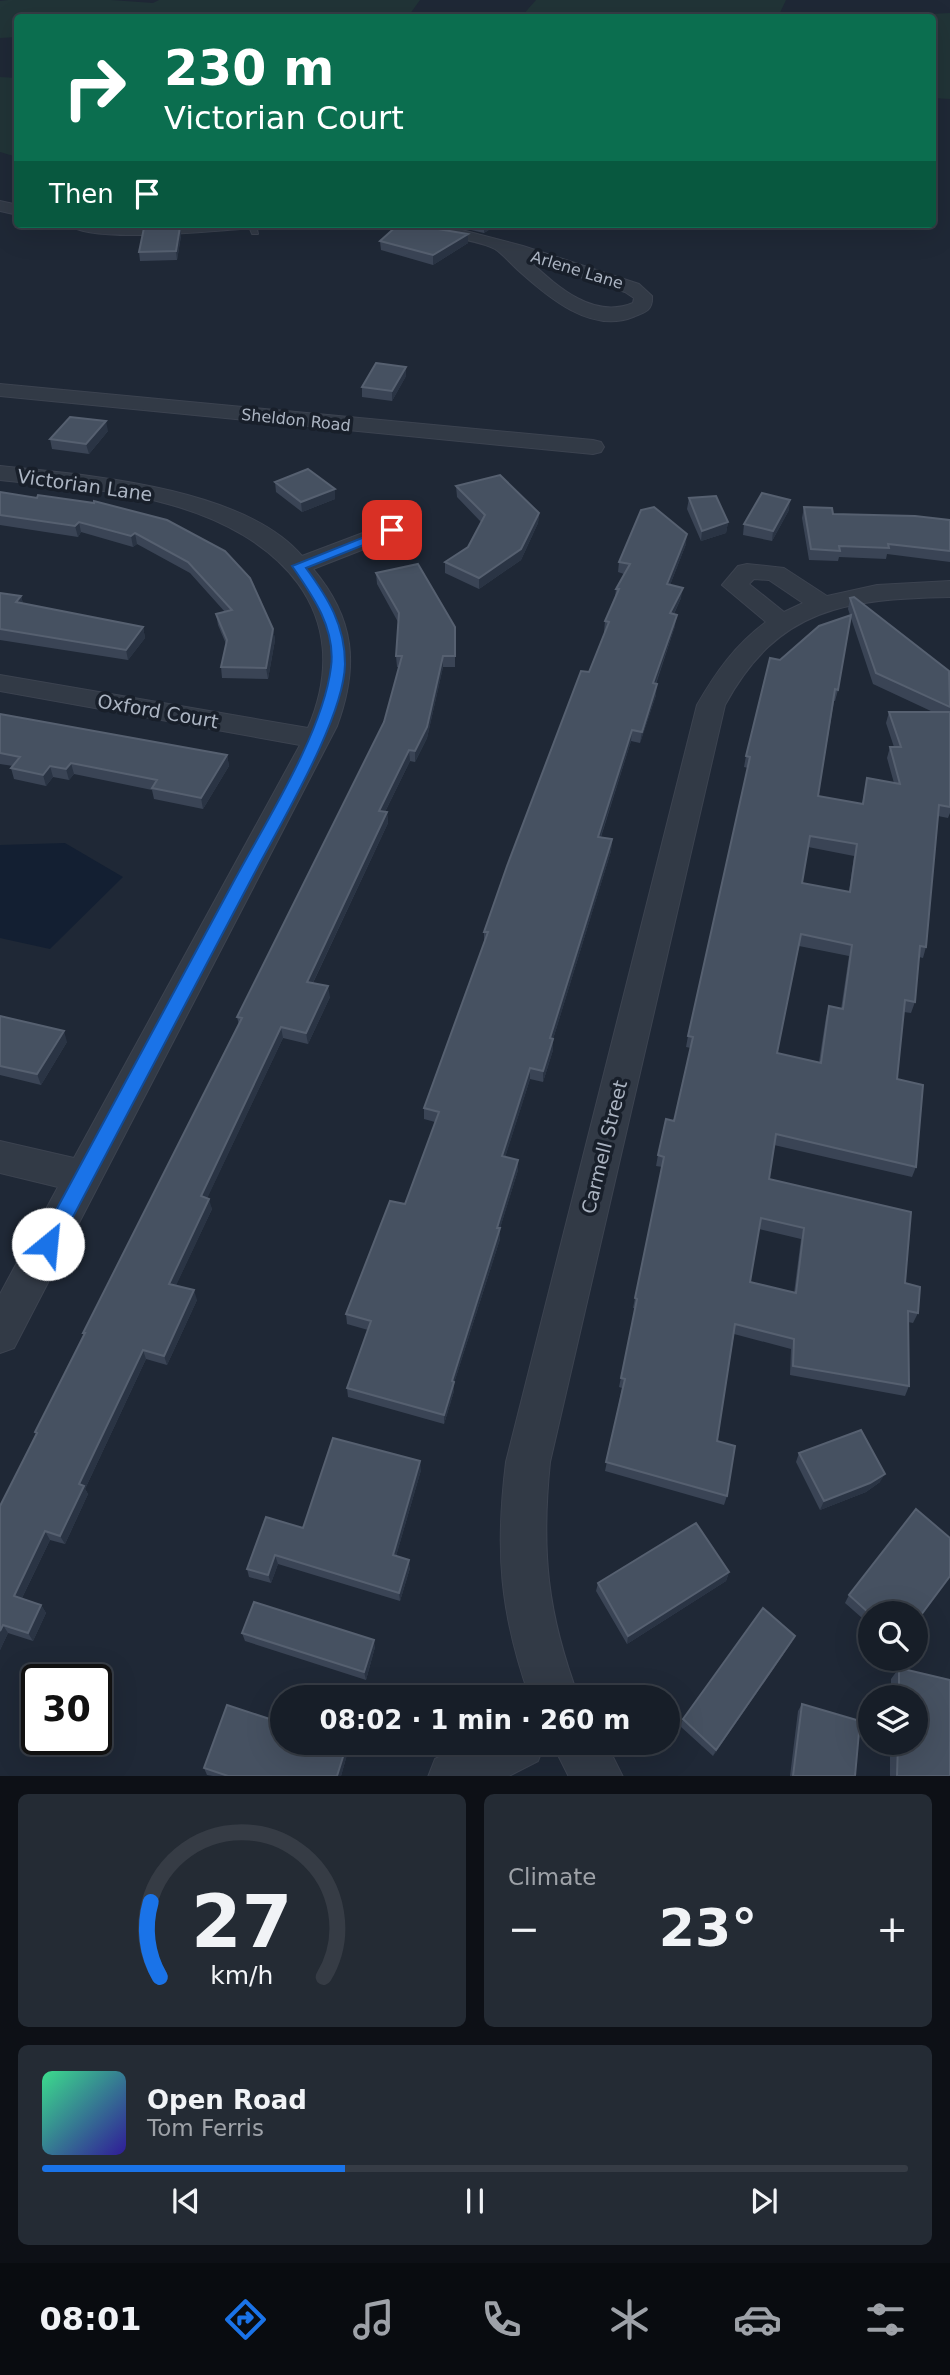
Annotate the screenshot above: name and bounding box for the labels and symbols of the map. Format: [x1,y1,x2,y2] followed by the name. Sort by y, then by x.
[529,247,625,293] street label: Arlene Lane
[240,405,352,435] street label: Sheldon Road
[16,465,154,505] street label: Victorian Lane
[362,500,422,560] pin
[96,690,220,732] street label: Oxford Court
[577,1078,631,1216] street label: Carmell Street
[11,1207,85,1281] position arrow
[21,1664,112,1755] speed limit sign: 30

